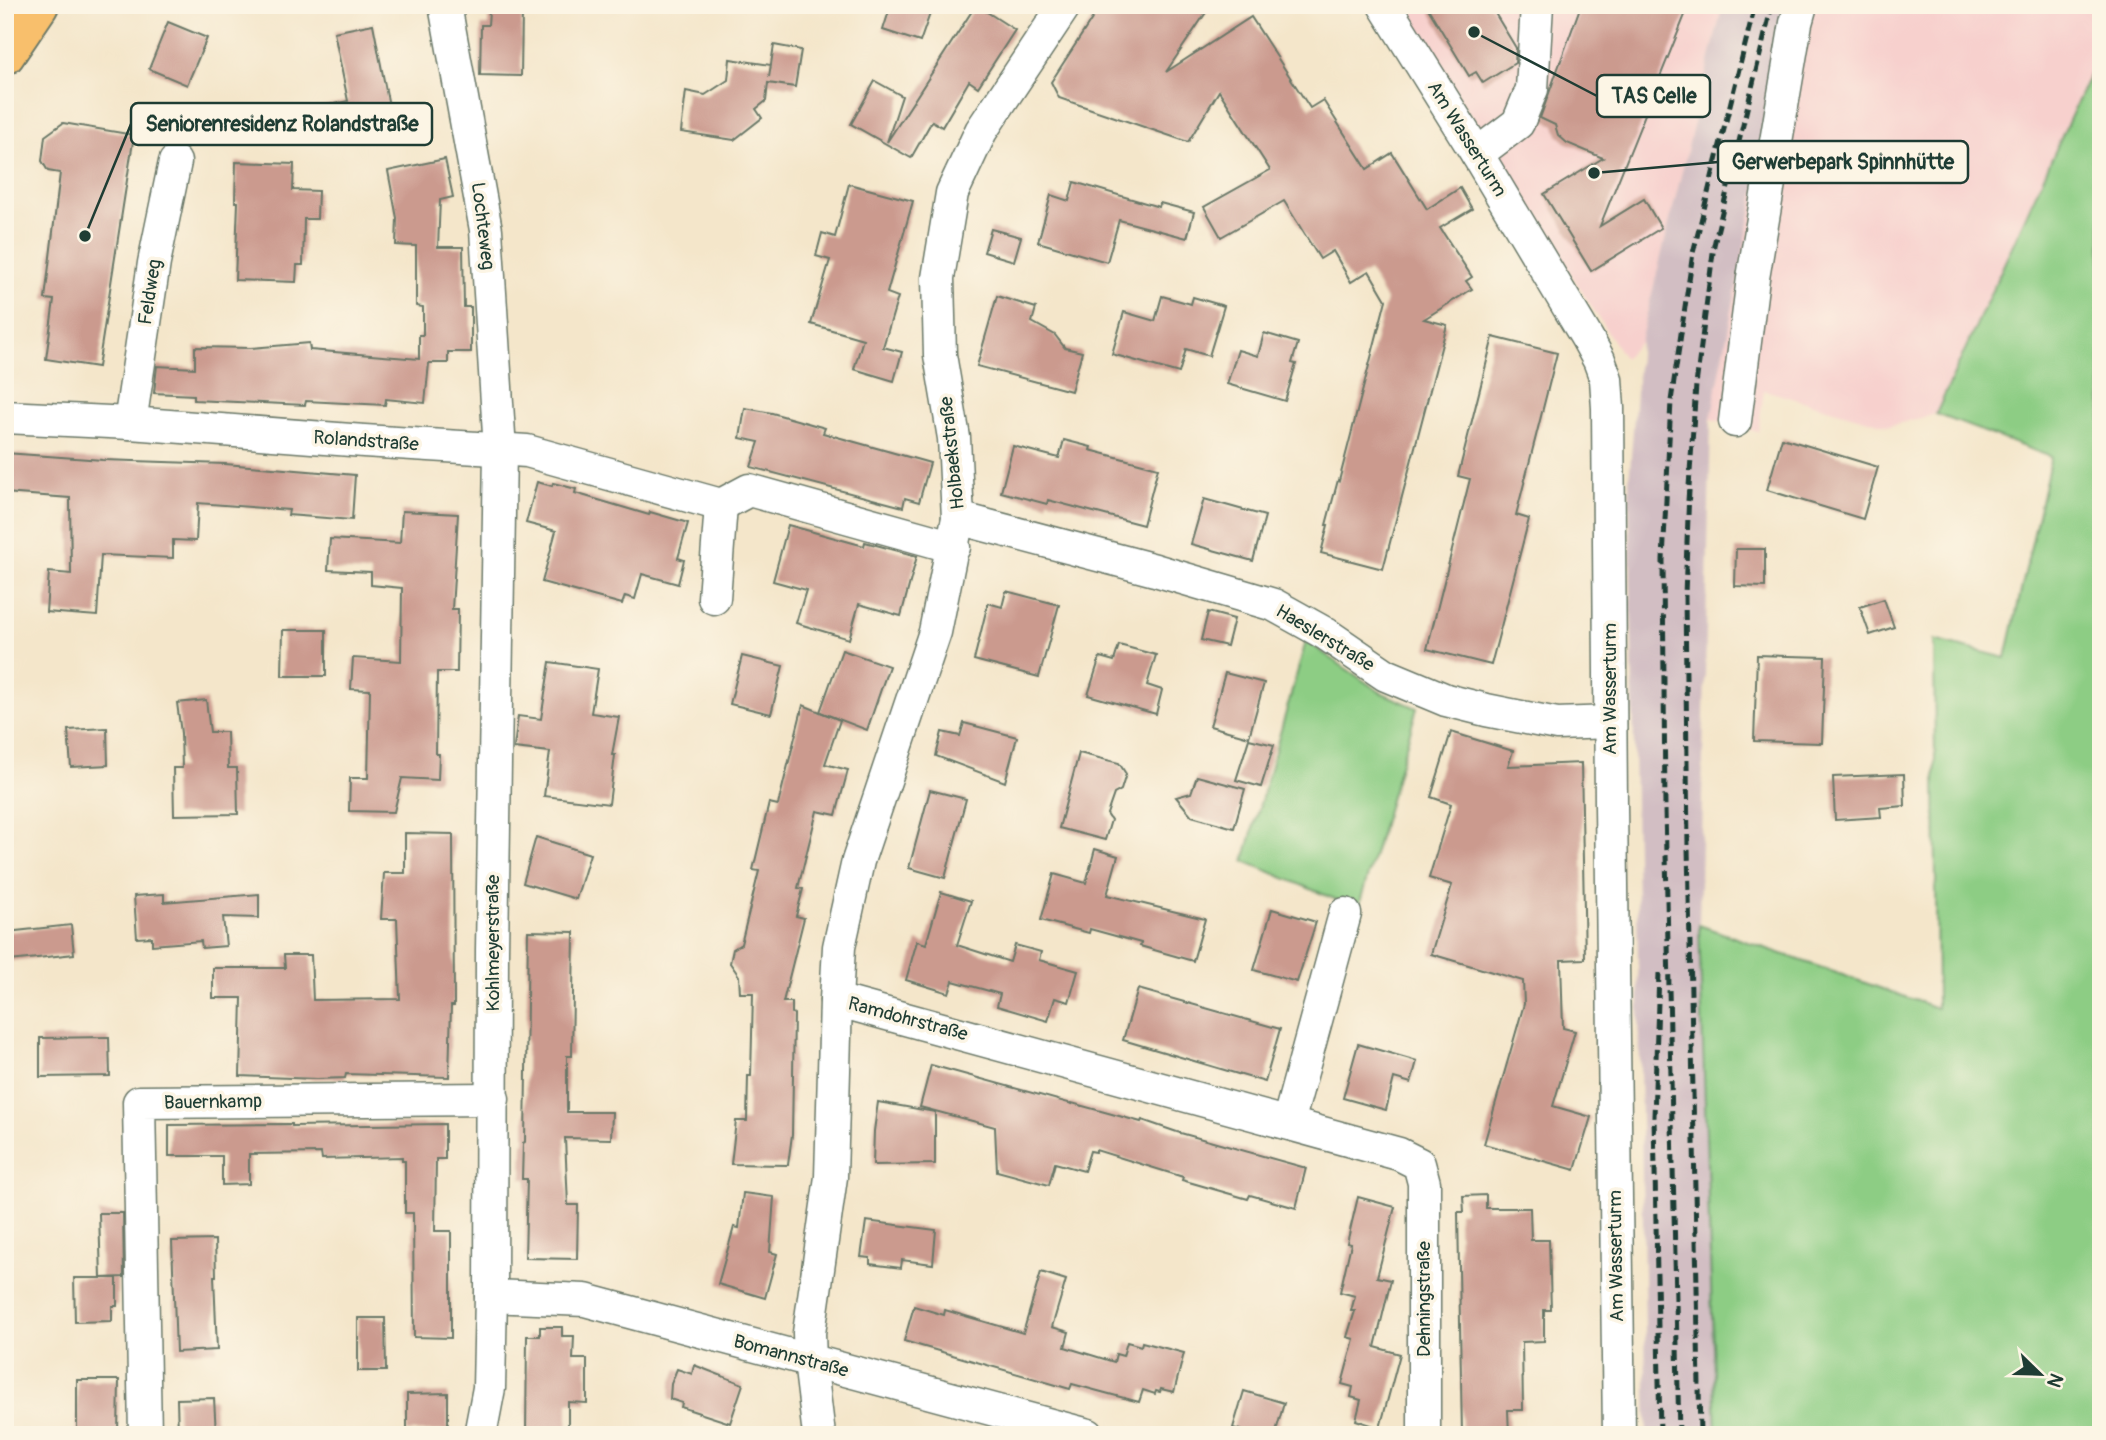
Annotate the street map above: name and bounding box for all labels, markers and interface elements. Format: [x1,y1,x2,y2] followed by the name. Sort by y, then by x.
[1597,75,1710,117] callout: TAS Celle
[1422,77,1512,201] street label: Am Wasserturm
[1610,83,1697,110] text: TAS Celle
[131,103,432,145] callout: Seniorenresidenz Rolandstraße
[146,111,419,138] text: Seniorenresidenz Rolandstraße
[1718,141,1968,183] callout: Gerwerbepark Spinnhütte
[1732,149,1955,176] text: Gerwerbepark Spinnhütte
[466,181,500,271] street label: Lochteweg
[133,258,167,326] street label: Feldweg
[934,395,970,511] street label: Holbaekstraße
[313,425,420,457] street label: Rolandstraße
[1271,599,1379,677] street label: Haeslerstraße
[1598,623,1622,755] street label: Am Wasserturm
[481,874,505,1011] street label: Kohlmeyerstraße
[845,991,971,1047] street label: Ramdohrstraße
[164,1089,262,1115] street label: Bauernkamp
[1603,1190,1629,1322] street label: Am Wasserturm
[1412,1240,1436,1357] street label: Dehningstraße
[731,1329,852,1383] street label: Bomannstraße
[2004,1338,2074,1408] north arrow
[2041,1370,2068,1391] text: N

